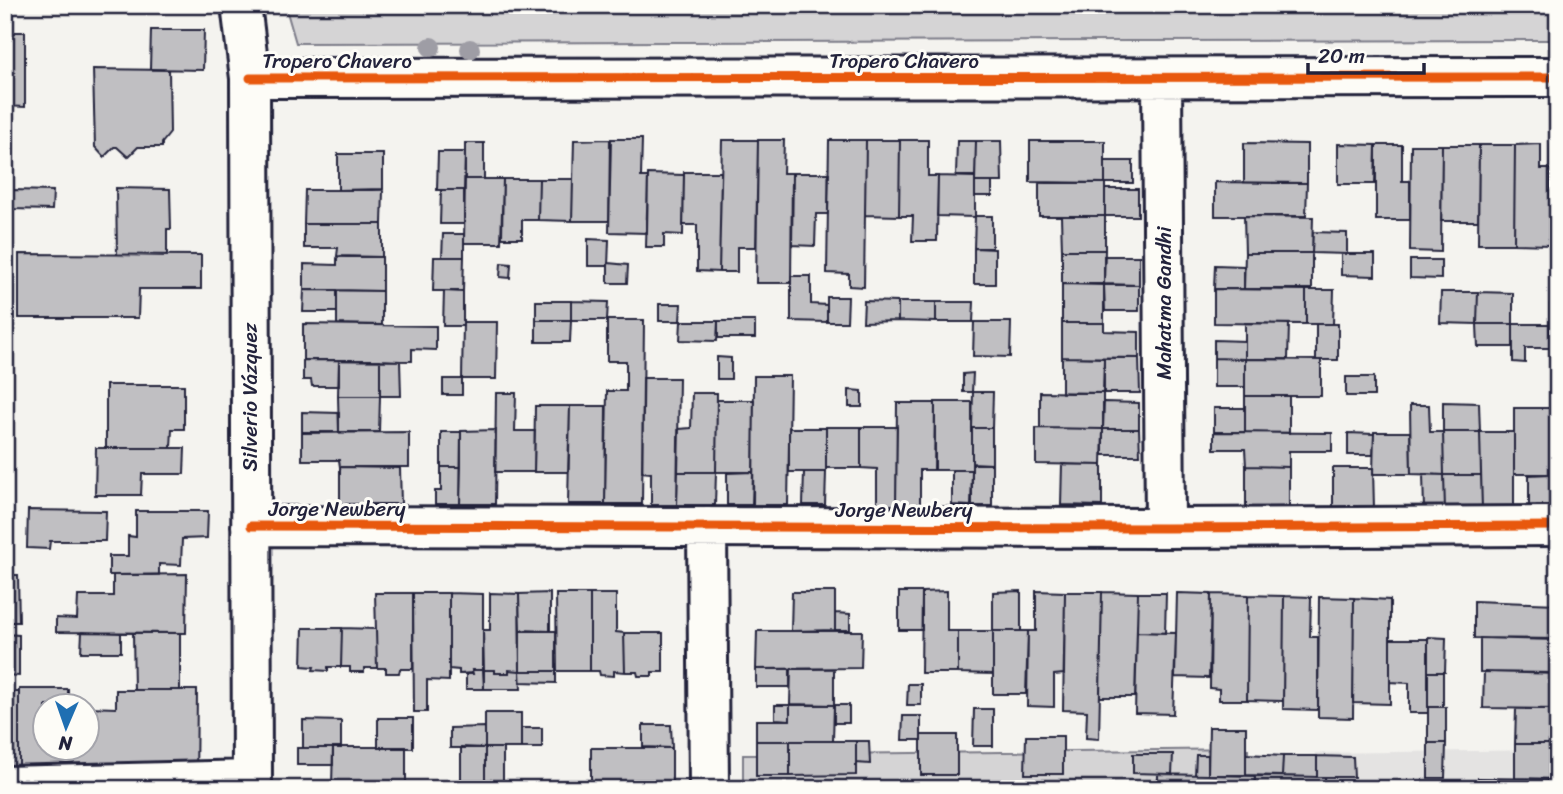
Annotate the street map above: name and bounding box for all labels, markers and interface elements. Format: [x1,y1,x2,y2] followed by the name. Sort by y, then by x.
[1308,32,1423,76] scale bar
[1318,37,1365,75] text: 20 m
[262,42,412,80] street label: Tropero Chavero
[829,42,979,80] street label: Tropero Chavero
[1145,225,1183,380] street label: Mahatma Gandhi
[231,322,269,472] street label: Silverio Vázquez
[267,490,406,528] street label: Jorge Newbery
[834,491,973,529] street label: Jorge Newbery
[32,692,102,762] north arrow
[57,727,74,760] text: N

